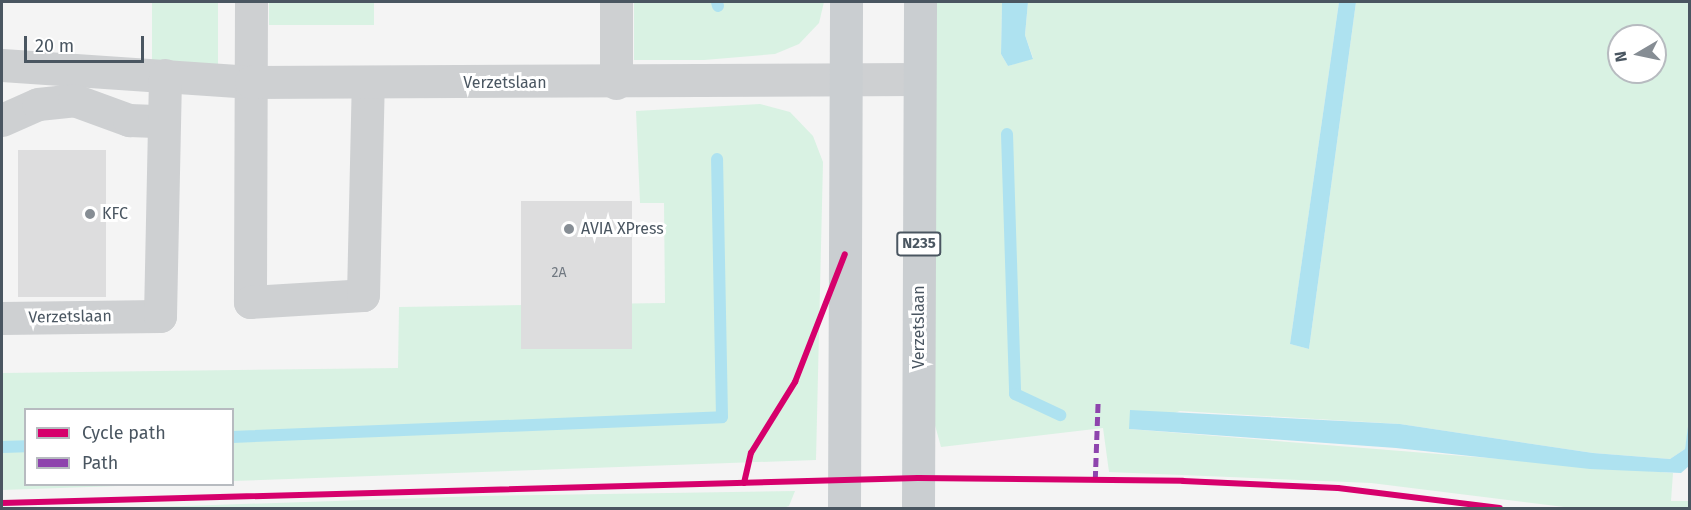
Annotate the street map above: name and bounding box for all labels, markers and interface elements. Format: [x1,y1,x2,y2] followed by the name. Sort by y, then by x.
[27,24,147,62] scale bar
[1607,24,1667,84] north arrow
[35,35,74,57] text: 20 m
[1610,50,1631,63] text: N
[463,73,547,93] street label: Verzetslaan
[102,204,128,224] place label: KFC
[83,207,97,221] marker: KFC
[581,219,664,239] place label: AVIA XPress
[562,222,576,236] marker: AVIA XPress
[895,232,943,256] road number: N235
[552,265,566,281] house number: 2A
[909,285,929,369] street label: Verzetslaan
[28,307,112,327] street label: Verzetslaan
[24,408,234,486] legend
[82,422,166,444] text: Cycle path
[82,452,118,474] text: Path

